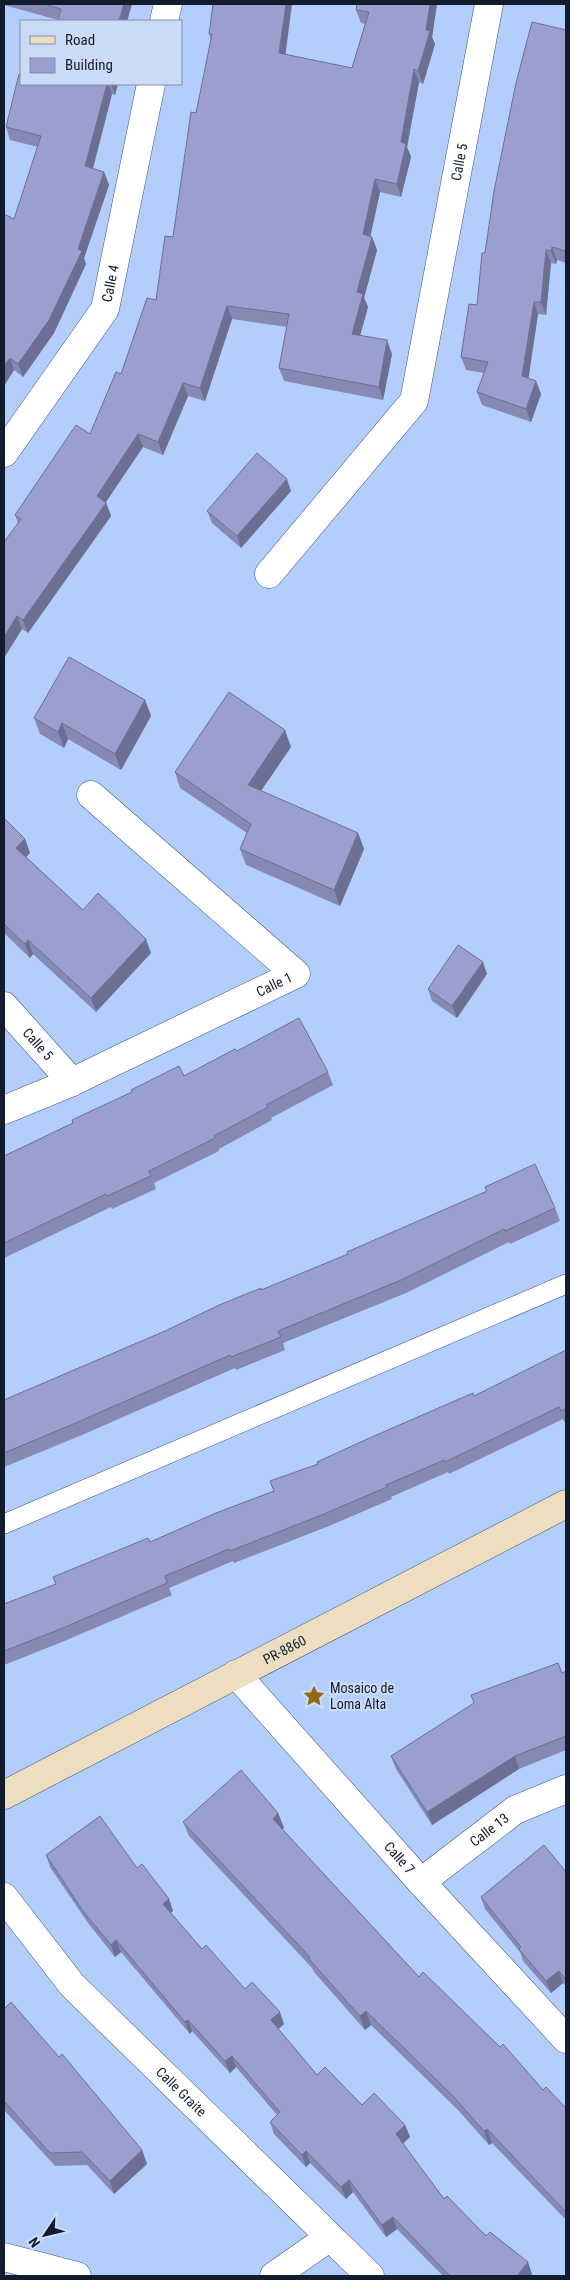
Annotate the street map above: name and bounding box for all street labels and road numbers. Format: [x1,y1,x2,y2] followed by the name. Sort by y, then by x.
[448,142,471,182] street label: Calle 5
[99,263,122,304] street label: Calle 4
[254,969,295,1000] street label: Calle 1
[19,1025,57,1063] street label: Calle 5
[260,1632,309,1667] street label: PR-8860
[467,1810,512,1850] street label: Calle 13
[381,1838,418,1877] street label: Calle 7
[153,2064,210,2120] street label: Calle Graite

